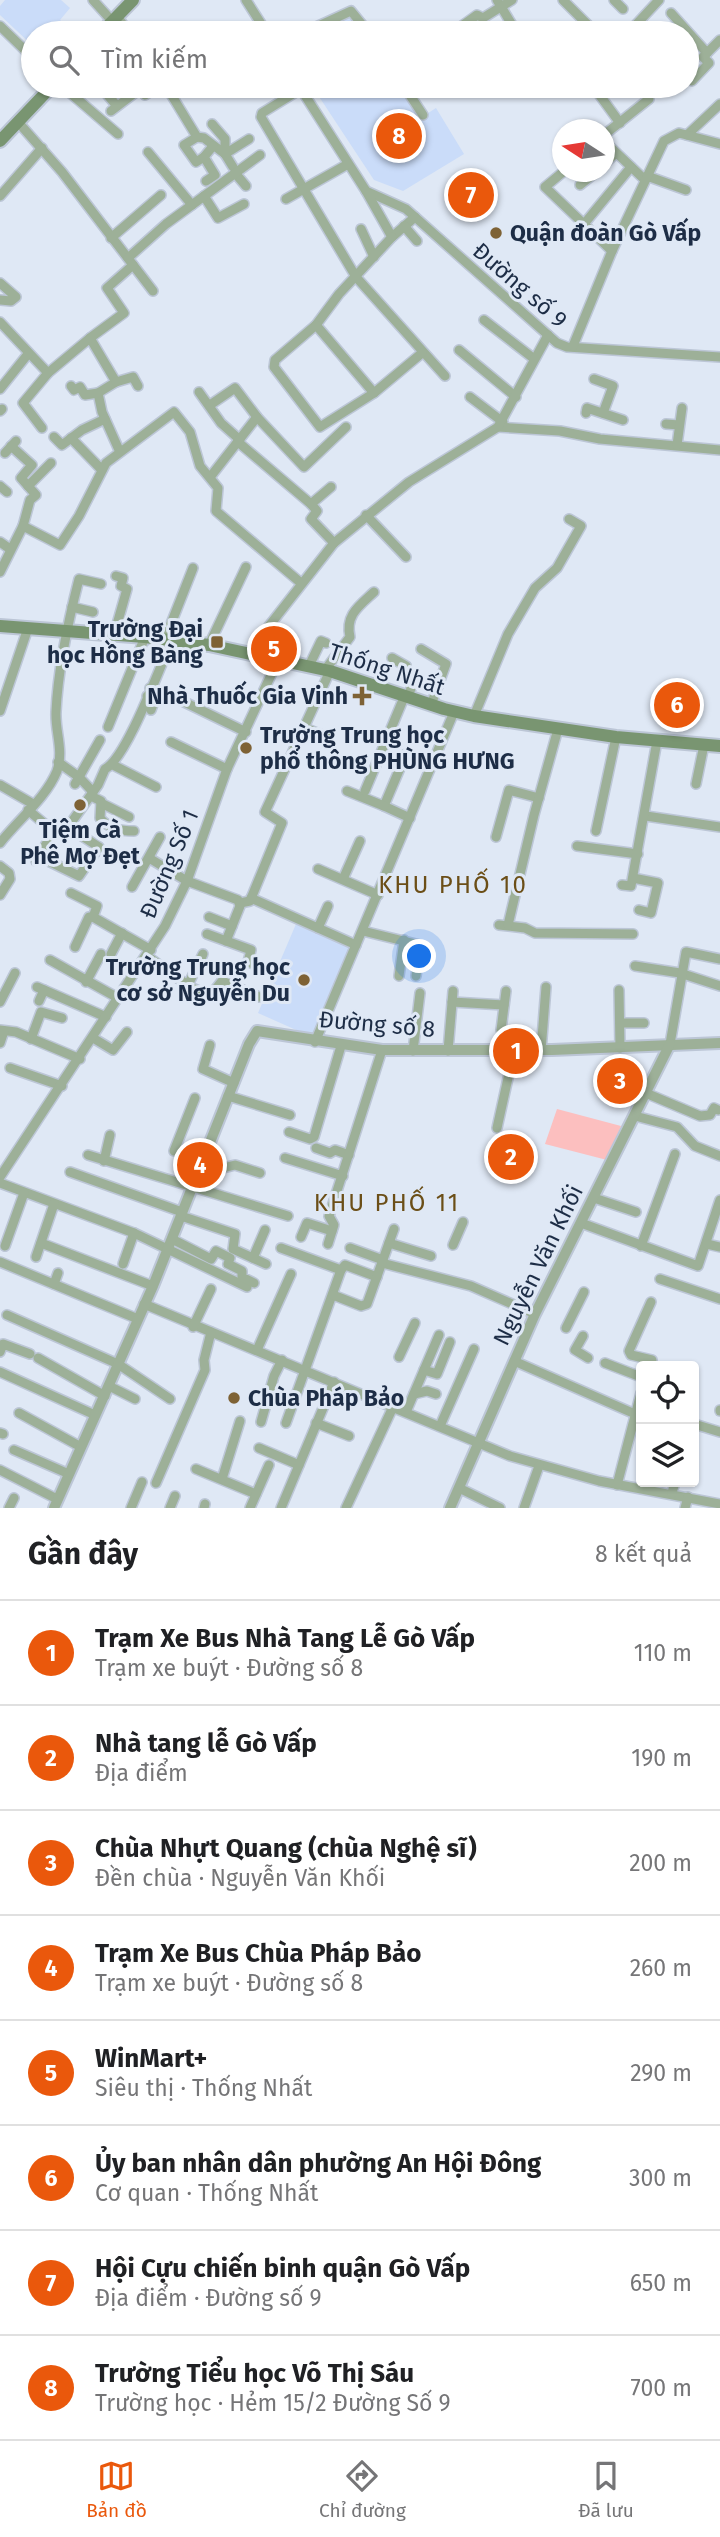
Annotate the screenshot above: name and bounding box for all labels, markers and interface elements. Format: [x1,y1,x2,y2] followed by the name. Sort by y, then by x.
[21,21,699,98] search box
[45,41,83,79] icon: search
[101,44,208,75] text: Tìm kiếm
[376,110,422,162] pin: 8
[552,119,615,182] north arrow
[448,169,494,221] pin: 7
[510,217,701,247] place label: Quận đoàn Gò Vấp
[488,225,504,241] marker: Quận đoàn Gò Vấp
[467,236,573,334] street label: Đường số 9
[47,615,203,669] place label: Trường Đại học Hồng Bàng
[251,623,297,675] pin: 5
[209,634,225,650] marker: Trường Đại học Hồng Bàng
[325,637,449,701] street label: Thống Nhất
[654,679,700,731] pin: 6
[147,680,348,710] place label: Nhà Thuốc Gia Vinh
[354,688,370,704] marker: Nhà Thuốc Gia Vinh
[260,721,515,775] place label: Trường Trung học phổ thông PHÙNG HƯNG
[238,740,254,756] marker: Trường Trung học phổ thông PHÙNG HƯNG
[72,797,88,813] marker: Tiệm Cà Phê Mợ Đẹt
[134,805,204,923] street label: Đường Số 1
[20,816,141,870] place label: Tiệm Cà Phê Mợ Đẹt
[378,867,528,899] district label: KHU PHỐ 10
[402,939,436,973] your location
[106,953,290,1007] place label: Trường Trung học cơ sở Nguyễn Du
[296,972,312,988] marker: Trường Trung học cơ sở Nguyễn Du
[318,1005,436,1043] street label: Đường số 8
[493,1025,539,1077] pin: 1
[597,1055,643,1107] pin: 3
[488,1131,534,1183] pin: 2
[177,1139,223,1191] pin: 4
[487,1180,589,1350] street label: Nguyễn Văn Khối
[314,1185,460,1217] district label: KHU PHỐ 11
[636,1361,699,1487] map controls
[636,1361,699,1424] button: locate
[248,1384,404,1412] place label: Chùa Pháp Bảo
[226,1390,242,1406] marker: Chùa Pháp Bảo
[636,1424,699,1487] button: layers
[28,1536,138,1572] text: Gần đây
[595,1540,692,1568] text: 8 kết quả
[95,1623,475,1654] text: Trạm Xe Bus Nhà Tang Lễ Gò Vấp
[46,1639,56,1667] text: 1
[634,1639,692,1667] text: 110 m
[95,1654,363,1682] text: Trạm xe buýt · Đường số 8
[95,1728,317,1759] text: Nhà tang lễ Gò Vấp
[45,1744,57,1772] text: 2
[631,1744,692,1772] text: 190 m
[95,1759,188,1787] text: Địa điểm
[95,1833,477,1864] text: Chùa Nhựt Quang (chùa Nghệ sĩ)
[45,1849,57,1877] text: 3
[629,1849,692,1877] text: 200 m
[95,1864,385,1892] text: Đền chùa · Nguyễn Văn Khối
[95,1938,421,1969] text: Trạm Xe Bus Chùa Pháp Bảo
[45,1954,58,1982] text: 4
[630,1954,692,1982] text: 260 m
[95,1969,363,1997] text: Trạm xe buýt · Đường số 8
[95,2043,207,2074] text: WinMart+
[45,2059,57,2087] text: 5
[630,2059,692,2087] text: 290 m
[95,2074,312,2102] text: Siêu thị · Thống Nhất
[95,2148,541,2179] text: Ủy ban nhân dân phường An Hội Đông
[45,2164,57,2192] text: 6
[629,2164,692,2192] text: 300 m
[95,2179,318,2207] text: Cơ quan · Thống Nhất
[95,2253,470,2284] text: Hội Cựu chiến binh quận Gò Vấp
[46,2269,56,2297] text: 7
[630,2269,692,2297] text: 650 m
[95,2284,322,2312] text: Địa điểm · Đường số 9
[95,2358,414,2389] text: Trường Tiểu học Võ Thị Sáu
[44,2374,58,2402] text: 8
[631,2374,692,2402] text: 700 m
[95,2389,451,2417] text: Trường học · Hẻm 15/2 Đường Số 9
[86,2457,147,2522] tab: Bản đồ
[319,2457,406,2522] tab: Chỉ đường
[578,2457,634,2522] tab: Đã lưu

